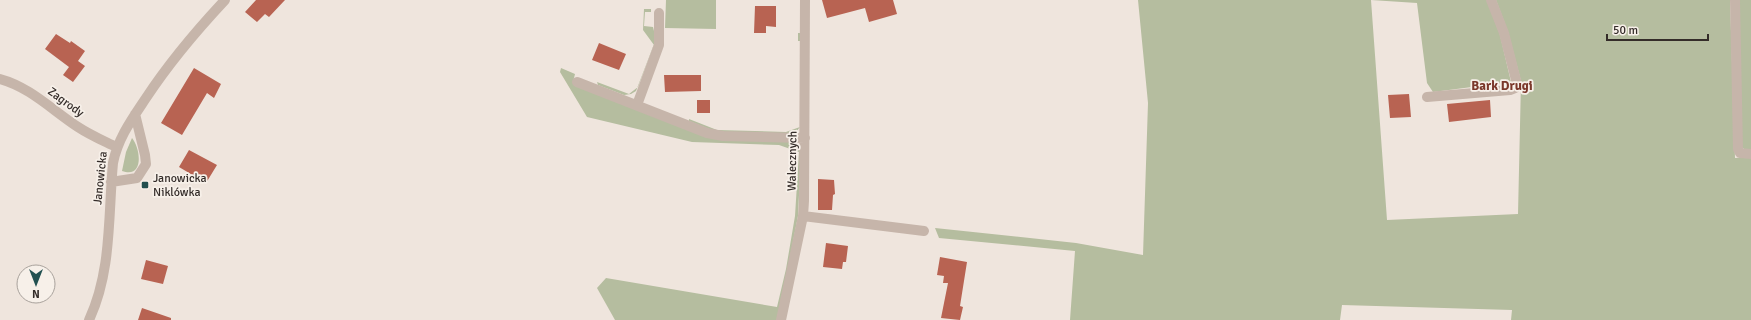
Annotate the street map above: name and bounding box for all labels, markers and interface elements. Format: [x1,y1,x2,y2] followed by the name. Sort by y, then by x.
[1607,16,1708,42] scale bar
[1613,23,1638,38] text: 50 m
[1471,78,1533,94] district label: Bark Drugi
[45,84,87,121] street label: Zagrody
[784,131,801,191] street label: Walecznych
[90,151,111,206] street label: Janowicka
[153,171,207,200] place label: Janowicka Niklówka
[140,180,150,190] marker: Janowicka Niklówka
[16,264,56,304] north arrow
[32,287,40,300] text: N

